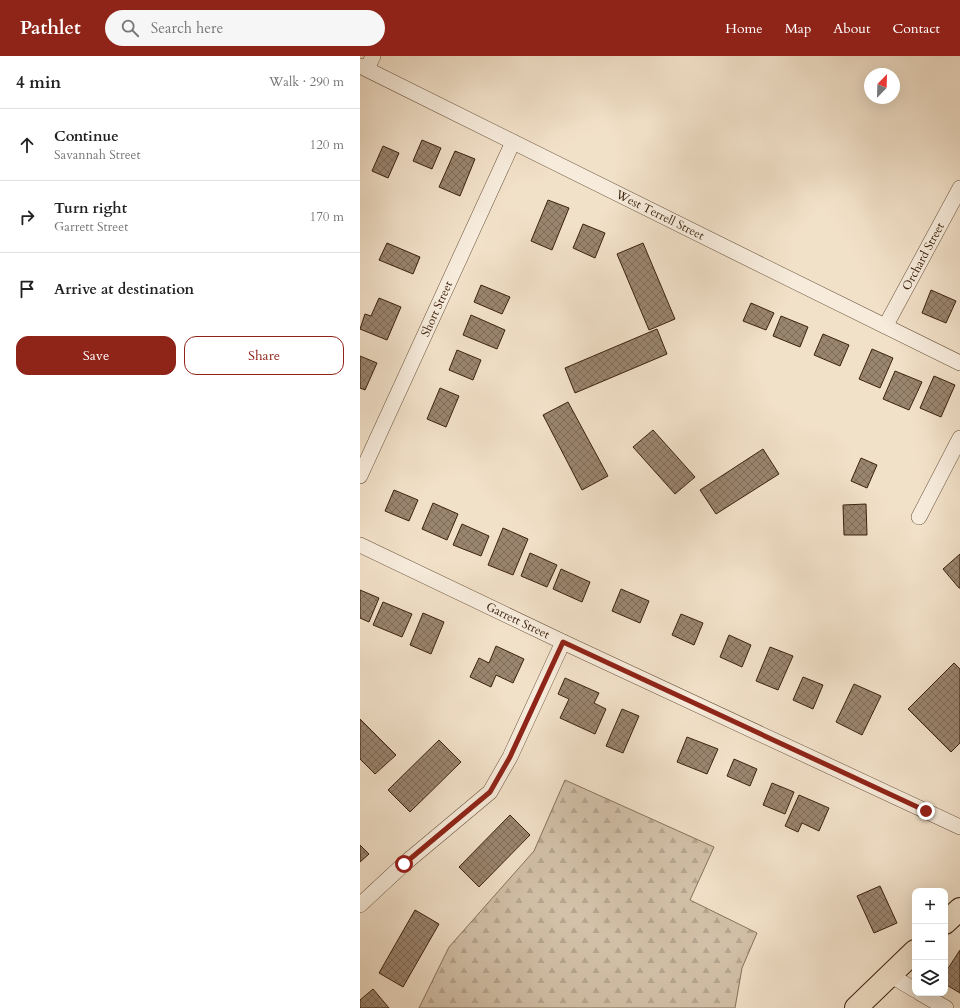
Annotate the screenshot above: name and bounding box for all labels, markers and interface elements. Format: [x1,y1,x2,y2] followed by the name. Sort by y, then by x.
[105,10,385,46] search box
[20,15,81,41] text: Pathlet
[119,17,141,39] icon: search
[151,18,223,38] text: Search here
[725,19,763,38] text: Home
[785,19,811,38] text: Map
[833,19,870,38] text: About
[892,19,940,38] text: Contact
[864,68,900,104] north arrow
[16,71,61,94] text: 4 min
[269,73,344,91] text: Walk · 290 m
[54,126,119,146] text: Continue
[16,134,38,156] icon: ahead
[310,136,344,154] text: 120 m
[54,146,141,164] text: Savannah Street
[612,186,707,244] street label: West Terrell Street
[54,198,127,218] text: Turn right
[16,206,38,228] icon: right
[310,208,344,226] text: 170 m
[54,218,128,236] text: Garrett Street
[898,219,948,293] street label: Orchard Street
[16,278,38,300] icon: arrive
[417,278,456,339] street label: Short Street
[54,279,194,299] text: Arrive at destination
[16,336,176,375] button: Save
[184,336,344,375] button: Share
[483,598,553,643] street label: Garrett Street
[917,802,935,820] route end
[395,855,413,873] route start
[912,888,948,996] map controls
[912,888,948,924] button: +
[912,924,948,960] button: −
[912,960,948,996] button: layers

